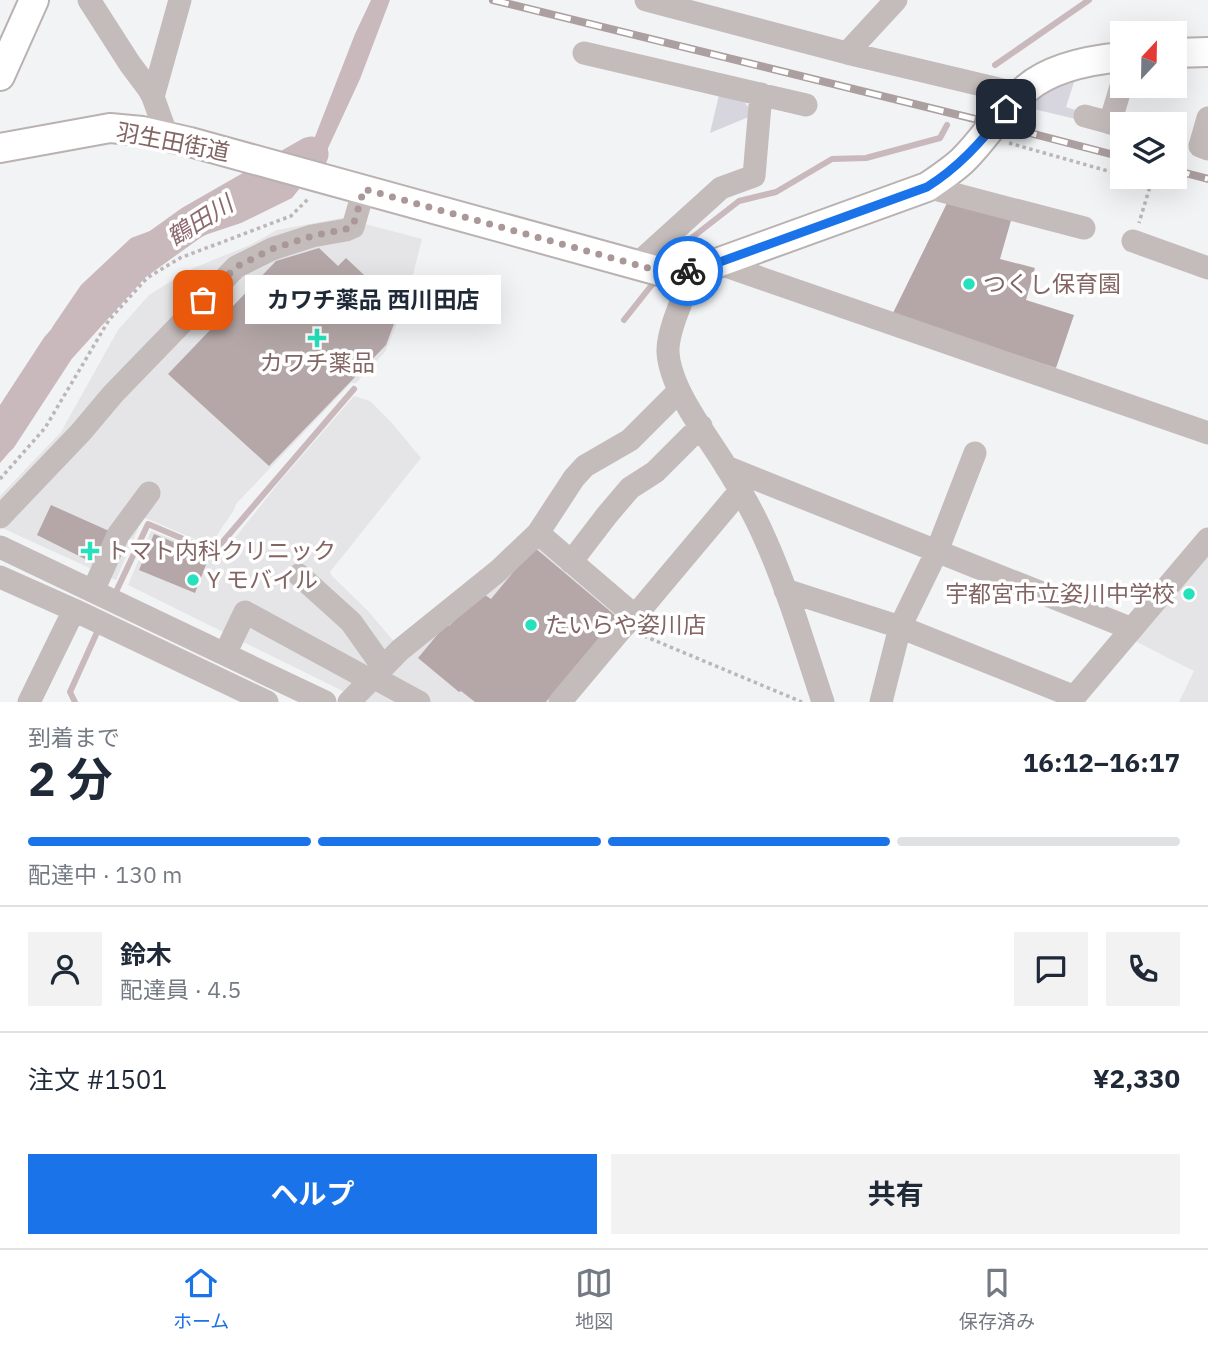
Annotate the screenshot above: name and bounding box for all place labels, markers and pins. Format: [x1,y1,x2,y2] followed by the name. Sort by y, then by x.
[976,79,1036,139] pin
[983,268,1121,298] place label: つくし保育園
[173,270,233,330] pin
[245,276,500,324] callout: カワチ薬品 西川田店
[961,276,977,292] marker: つくし保育園
[309,330,325,346] marker: カワチ薬品
[260,347,375,377] place label: カワチ薬品
[106,535,336,565] place label: トマト内科クリニック
[80,541,100,561] marker: トマト内科クリニック
[207,564,318,594] place label: Y モバイル
[185,572,201,588] marker: Y モバイル
[945,578,1175,608] place label: 宇都宮市立姿川中学校
[1181,586,1197,602] marker: 宇都宮市立姿川中学校
[545,609,706,639] place label: たいらや姿川店
[523,617,539,633] marker: たいらや姿川店

